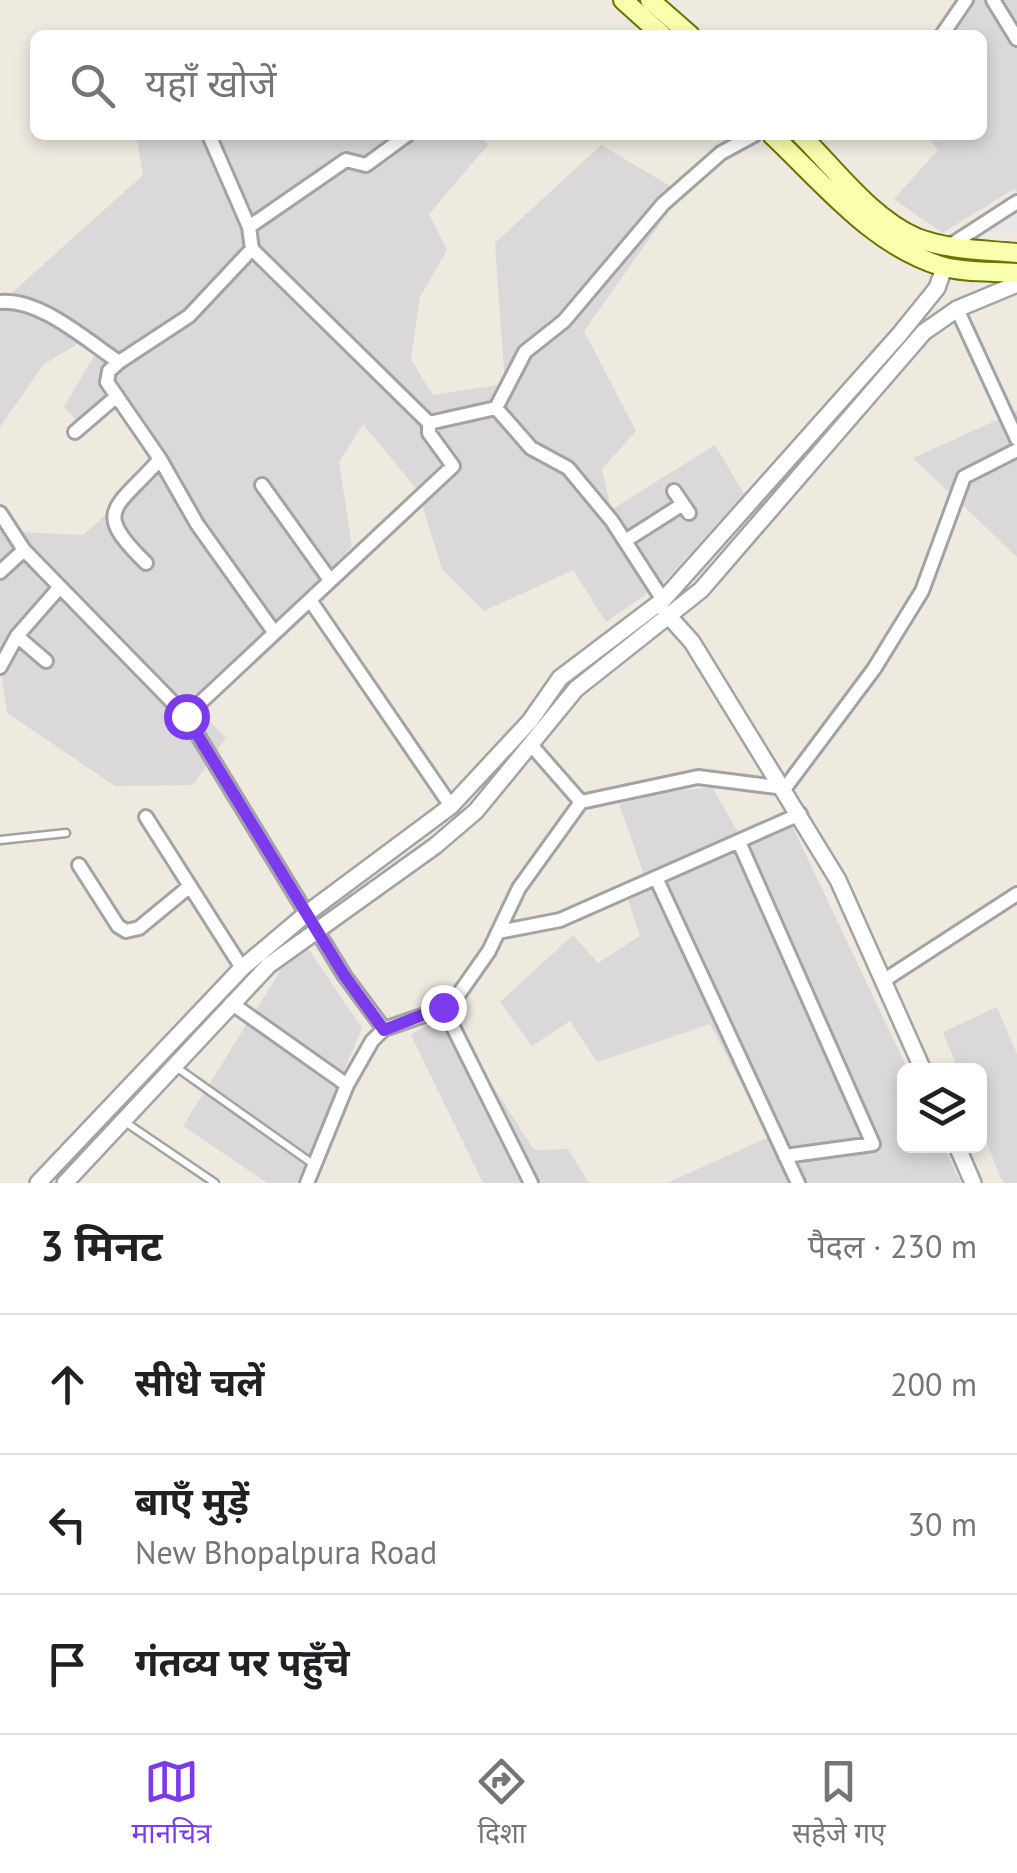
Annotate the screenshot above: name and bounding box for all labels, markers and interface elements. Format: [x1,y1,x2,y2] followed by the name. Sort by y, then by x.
[30,30,987,140] search box
[65,58,120,113] icon: search
[145,58,276,107] text: यहाँ खोजें
[164,694,210,740] route start
[421,985,467,1031] route end
[897,1063,987,1153] map controls
[897,1063,987,1153] button: layers
[40,1218,163,1273] text: 3 मिनट
[808,1225,977,1267] text: पैदल · 230 m
[40,1357,95,1412] icon: ahead
[135,1357,264,1406] text: सीधे चलें
[890,1363,977,1405] text: 200 m
[135,1476,249,1525] text: बाएँ मुड़ें
[40,1497,95,1552] icon: left
[908,1503,977,1545] text: 30 m
[135,1531,437,1573] text: New Bhopalpura Road
[40,1637,95,1692] icon: arrive
[135,1637,350,1686] text: गंतव्य पर पहुँचे
[131,1754,211,1854] tab: मानचित्र
[474,1754,529,1854] tab: दिशा
[792,1754,886,1854] tab: सहेजे गए

